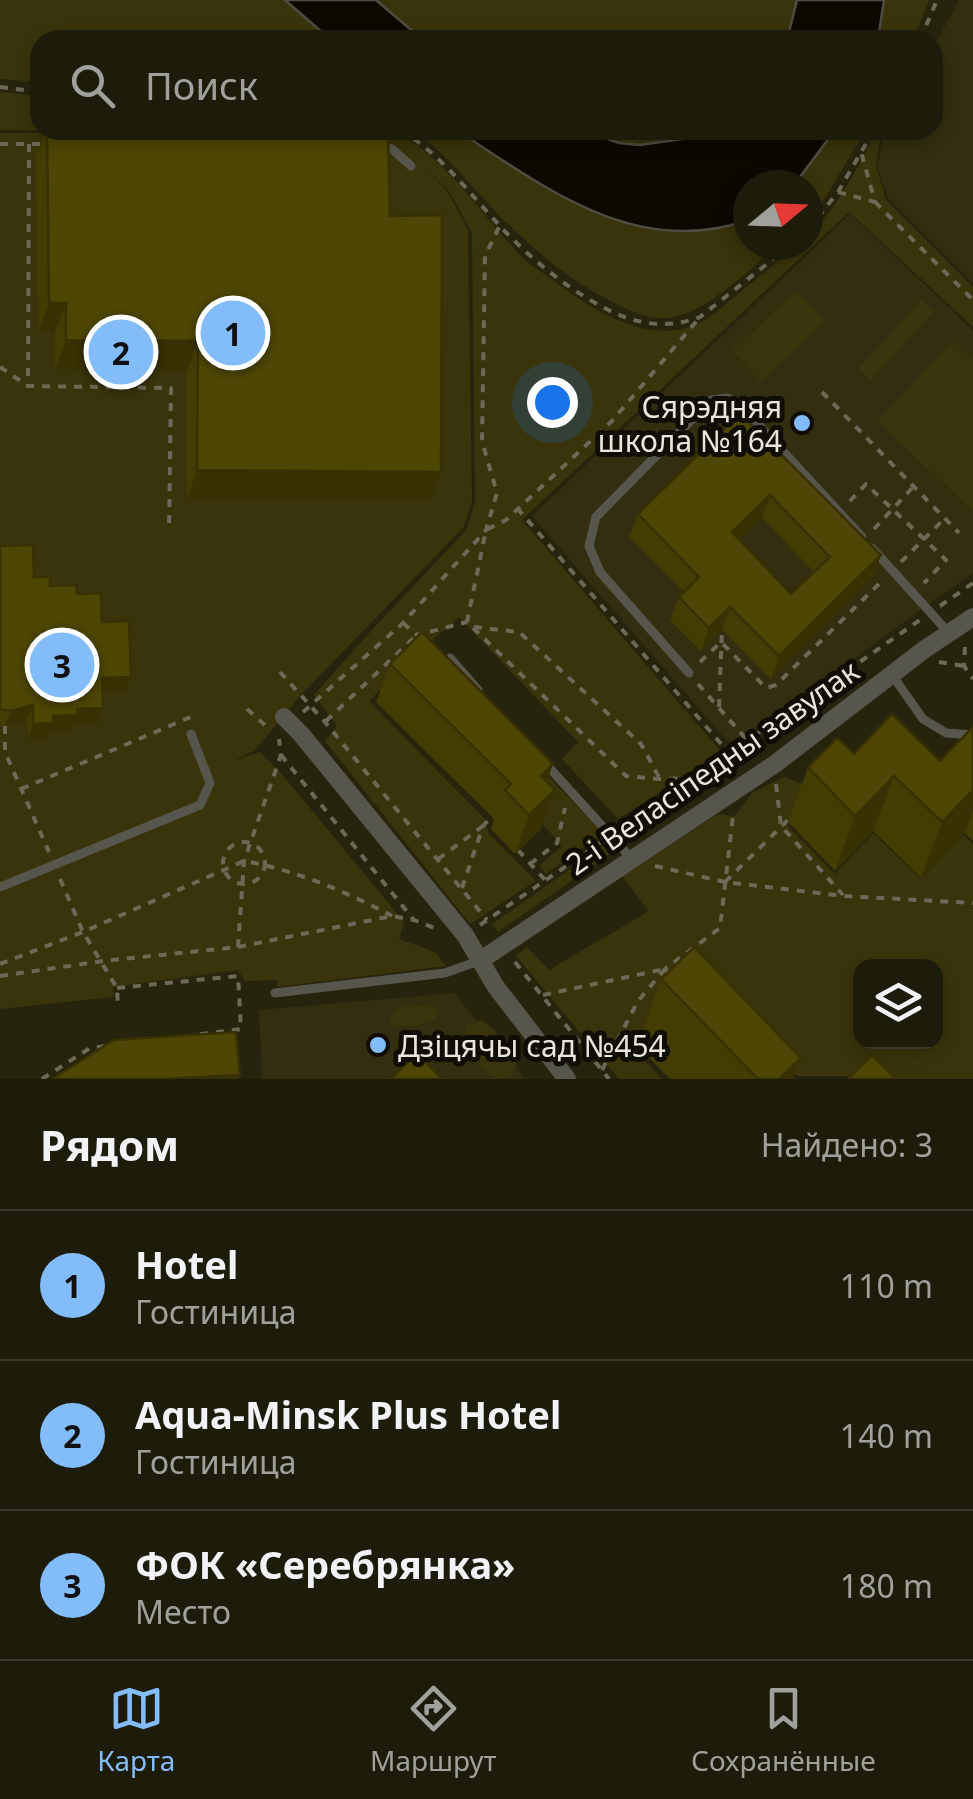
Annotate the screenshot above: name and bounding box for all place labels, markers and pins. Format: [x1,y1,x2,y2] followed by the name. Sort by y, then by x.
[200,296,266,370] pin: 1
[88,314,154,390] pin: 2
[598,386,782,461] place label: Сярэдняя школа №164
[791,412,813,434] marker: Сярэдняя школа №164
[30,628,94,702] pin: 3
[398,1025,666,1066] place label: Дзіцячы сад №454
[367,1034,389,1056] marker: Дзіцячы сад №454

